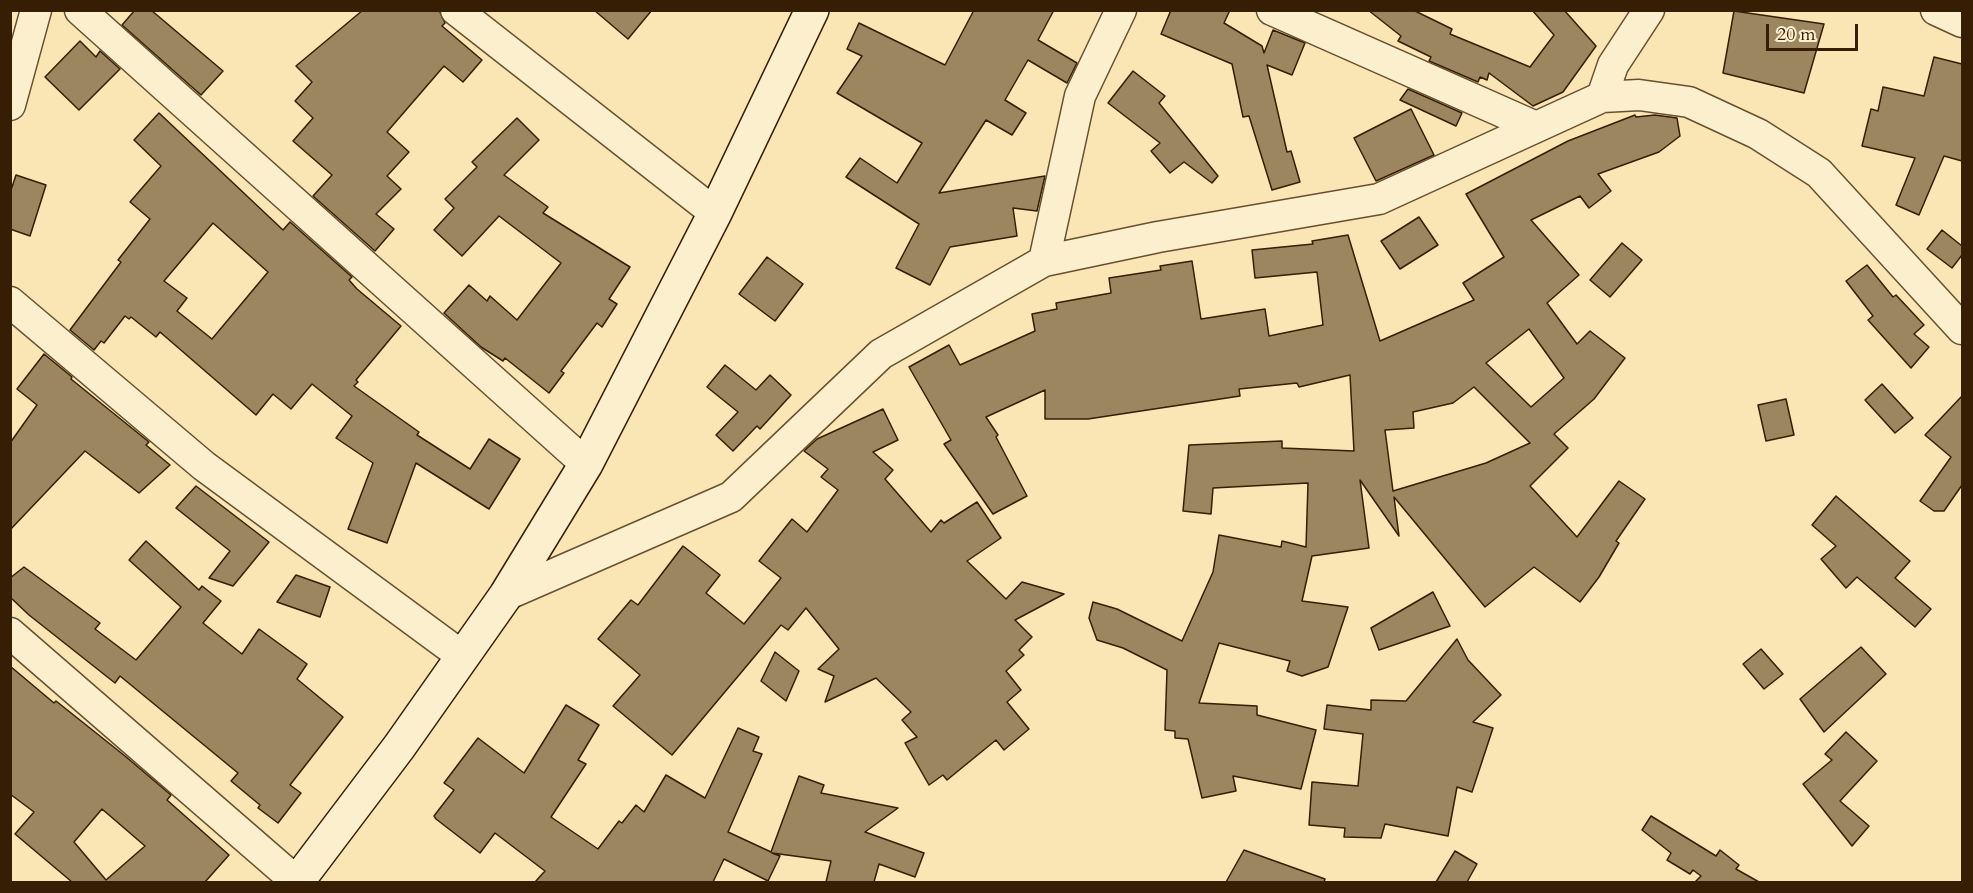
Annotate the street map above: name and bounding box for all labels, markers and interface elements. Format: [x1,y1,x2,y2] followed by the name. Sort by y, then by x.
[1769,12,1860,50] scale bar
[1777,22,1816,47] text: 20 m

